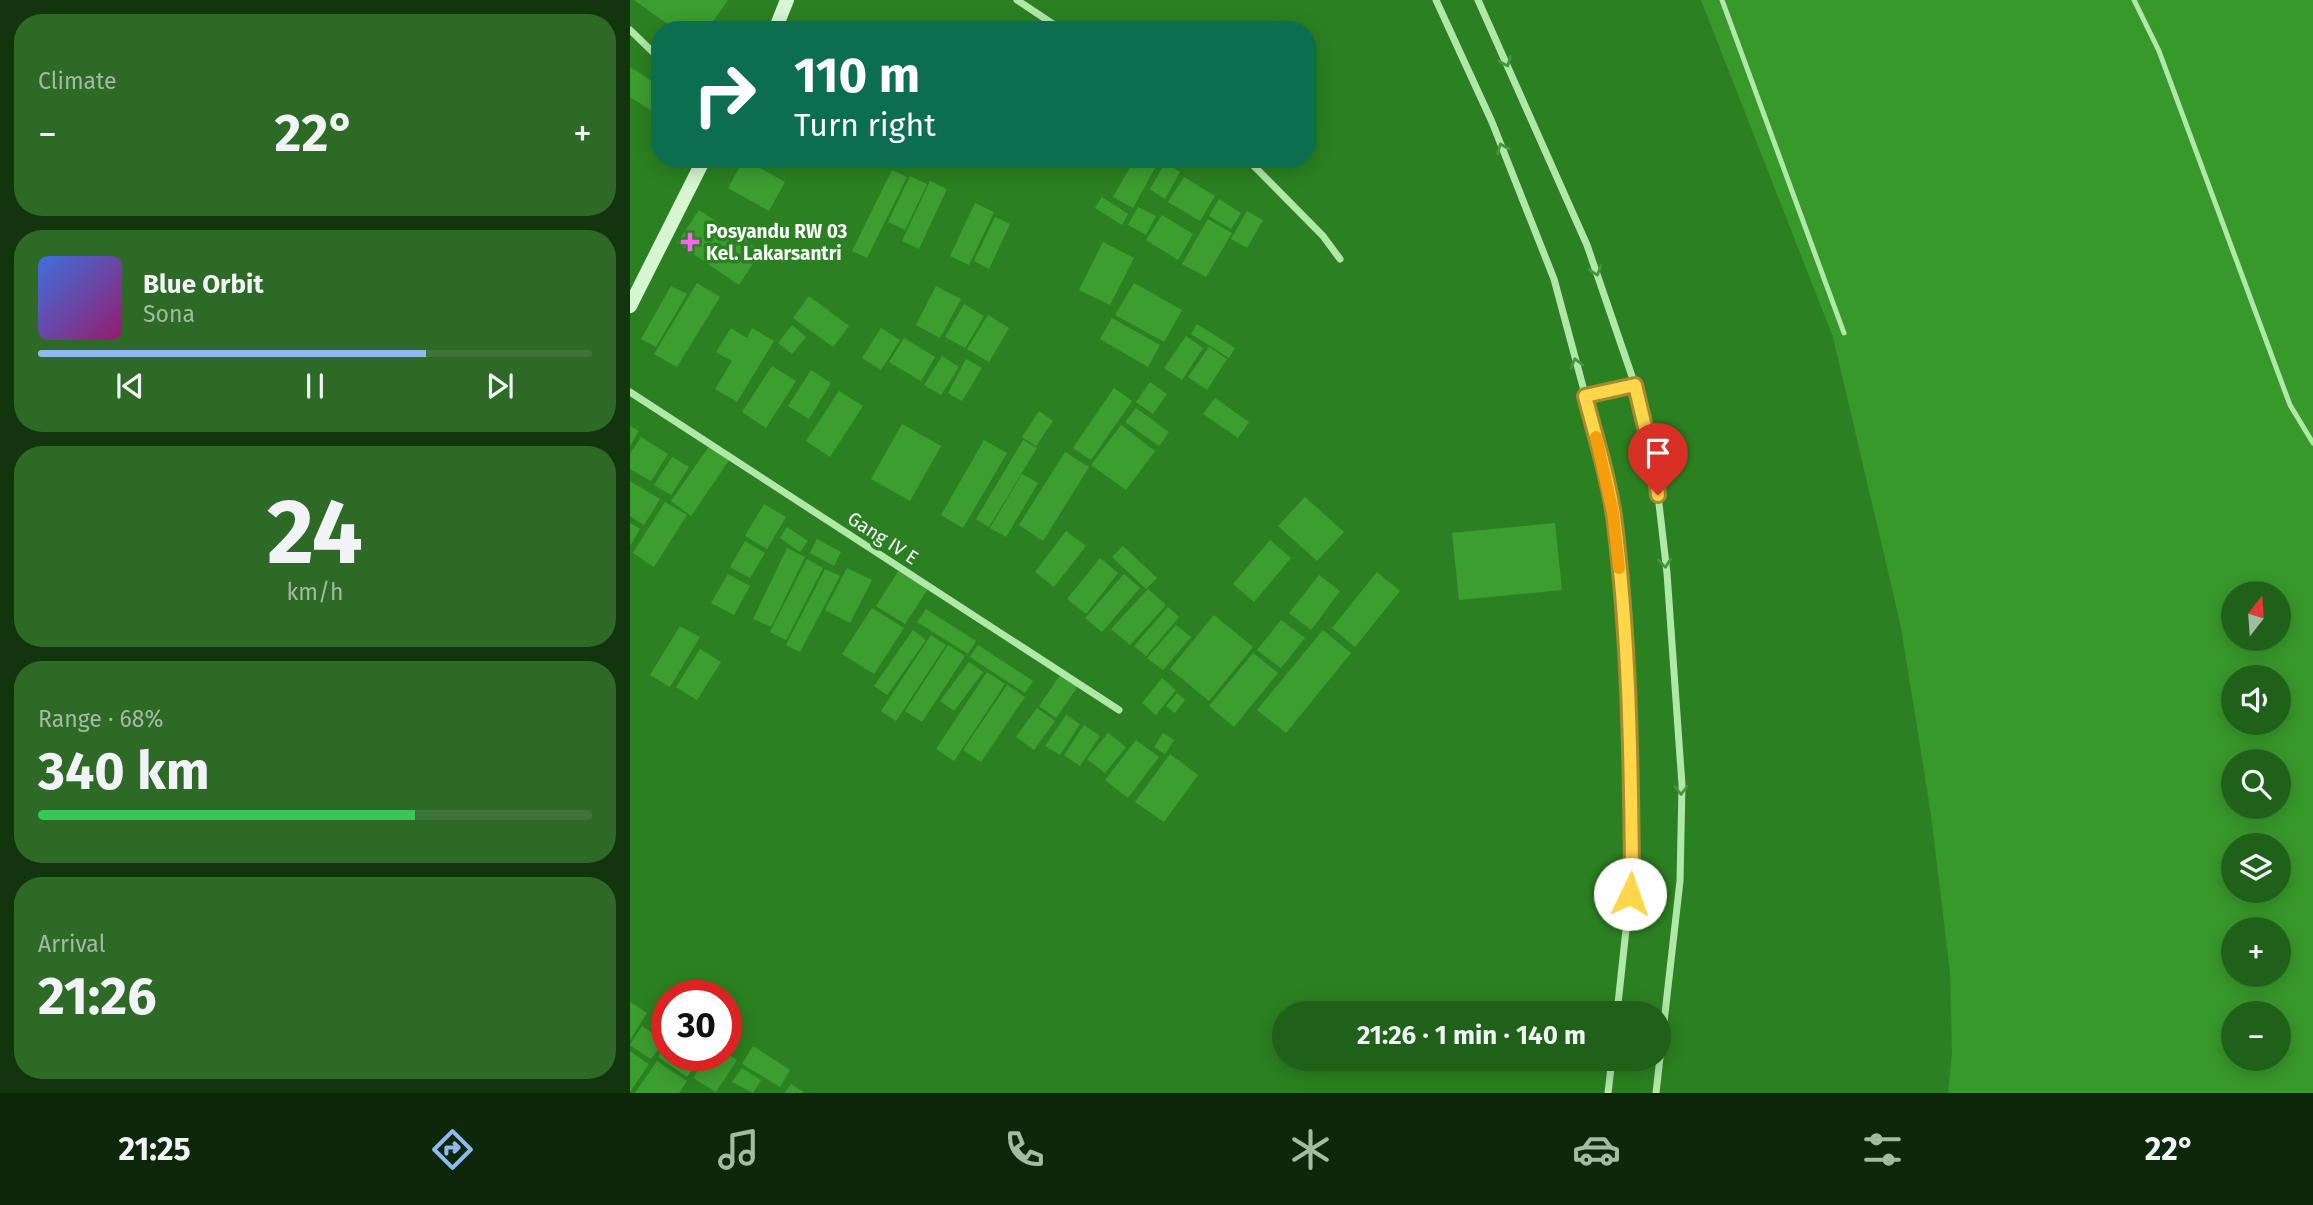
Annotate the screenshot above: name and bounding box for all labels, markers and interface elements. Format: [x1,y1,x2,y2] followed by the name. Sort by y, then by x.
[794,46,920,105] text: 110 m
[679,49,770,140] icon: right
[1498,55,1512,68] one-way arrow
[38,67,117,95] text: Climate
[275,102,355,165] text: 22°
[794,106,936,144] text: Turn right
[38,111,57,157] text: −
[573,111,592,157] text: +
[1496,143,1510,155] one-way arrow
[706,220,848,265] place label: Posyandu RW 03 Kel. Lakarsantri
[680,232,700,252] marker: Posyandu RW 03 Kel. Lakarsantri
[1588,265,1602,277] one-way arrow
[143,269,263,300] text: Blue Orbit
[143,300,195,328] text: Sona
[1570,357,1584,369] one-way arrow
[111,367,149,405] icon: previous
[296,367,334,405] icon: pause
[481,367,519,405] icon: next
[1628,423,1688,495] pin
[1639,434,1677,472] icon: arrive
[267,478,363,587] text: 24
[843,507,923,569] street label: Gang IV E
[1658,557,1673,569] one-way arrow
[287,578,343,606] text: km/h
[2221,581,2291,651] north arrow
[2221,581,2291,1071] map controls
[2221,665,2291,735] button: sound
[38,705,163,733] text: Range · 68%
[38,740,210,803] text: 340 km
[2221,749,2291,819] button: search
[1673,785,1689,795] one-way arrow
[2221,833,2291,903] button: layers
[1593,857,1667,931] position arrow
[2221,917,2291,987] button: +
[38,930,105,958] text: Arrival
[38,965,157,1028] text: 21:26
[651,980,742,1071] speed limit sign: 30
[2221,1001,2291,1071] button: −
[1357,1020,1586,1051] text: 21:26 · 1 min · 140 m
[428,1125,477,1174] icon: directions
[714,1125,763,1174] icon: music
[1000,1125,1049,1174] icon: phone
[1286,1125,1335,1174] icon: climate
[1572,1125,1621,1174] icon: car
[1858,1125,1907,1174] icon: filters
[119,1130,191,1168] text: 21:25
[2145,1130,2194,1168] text: 22°

